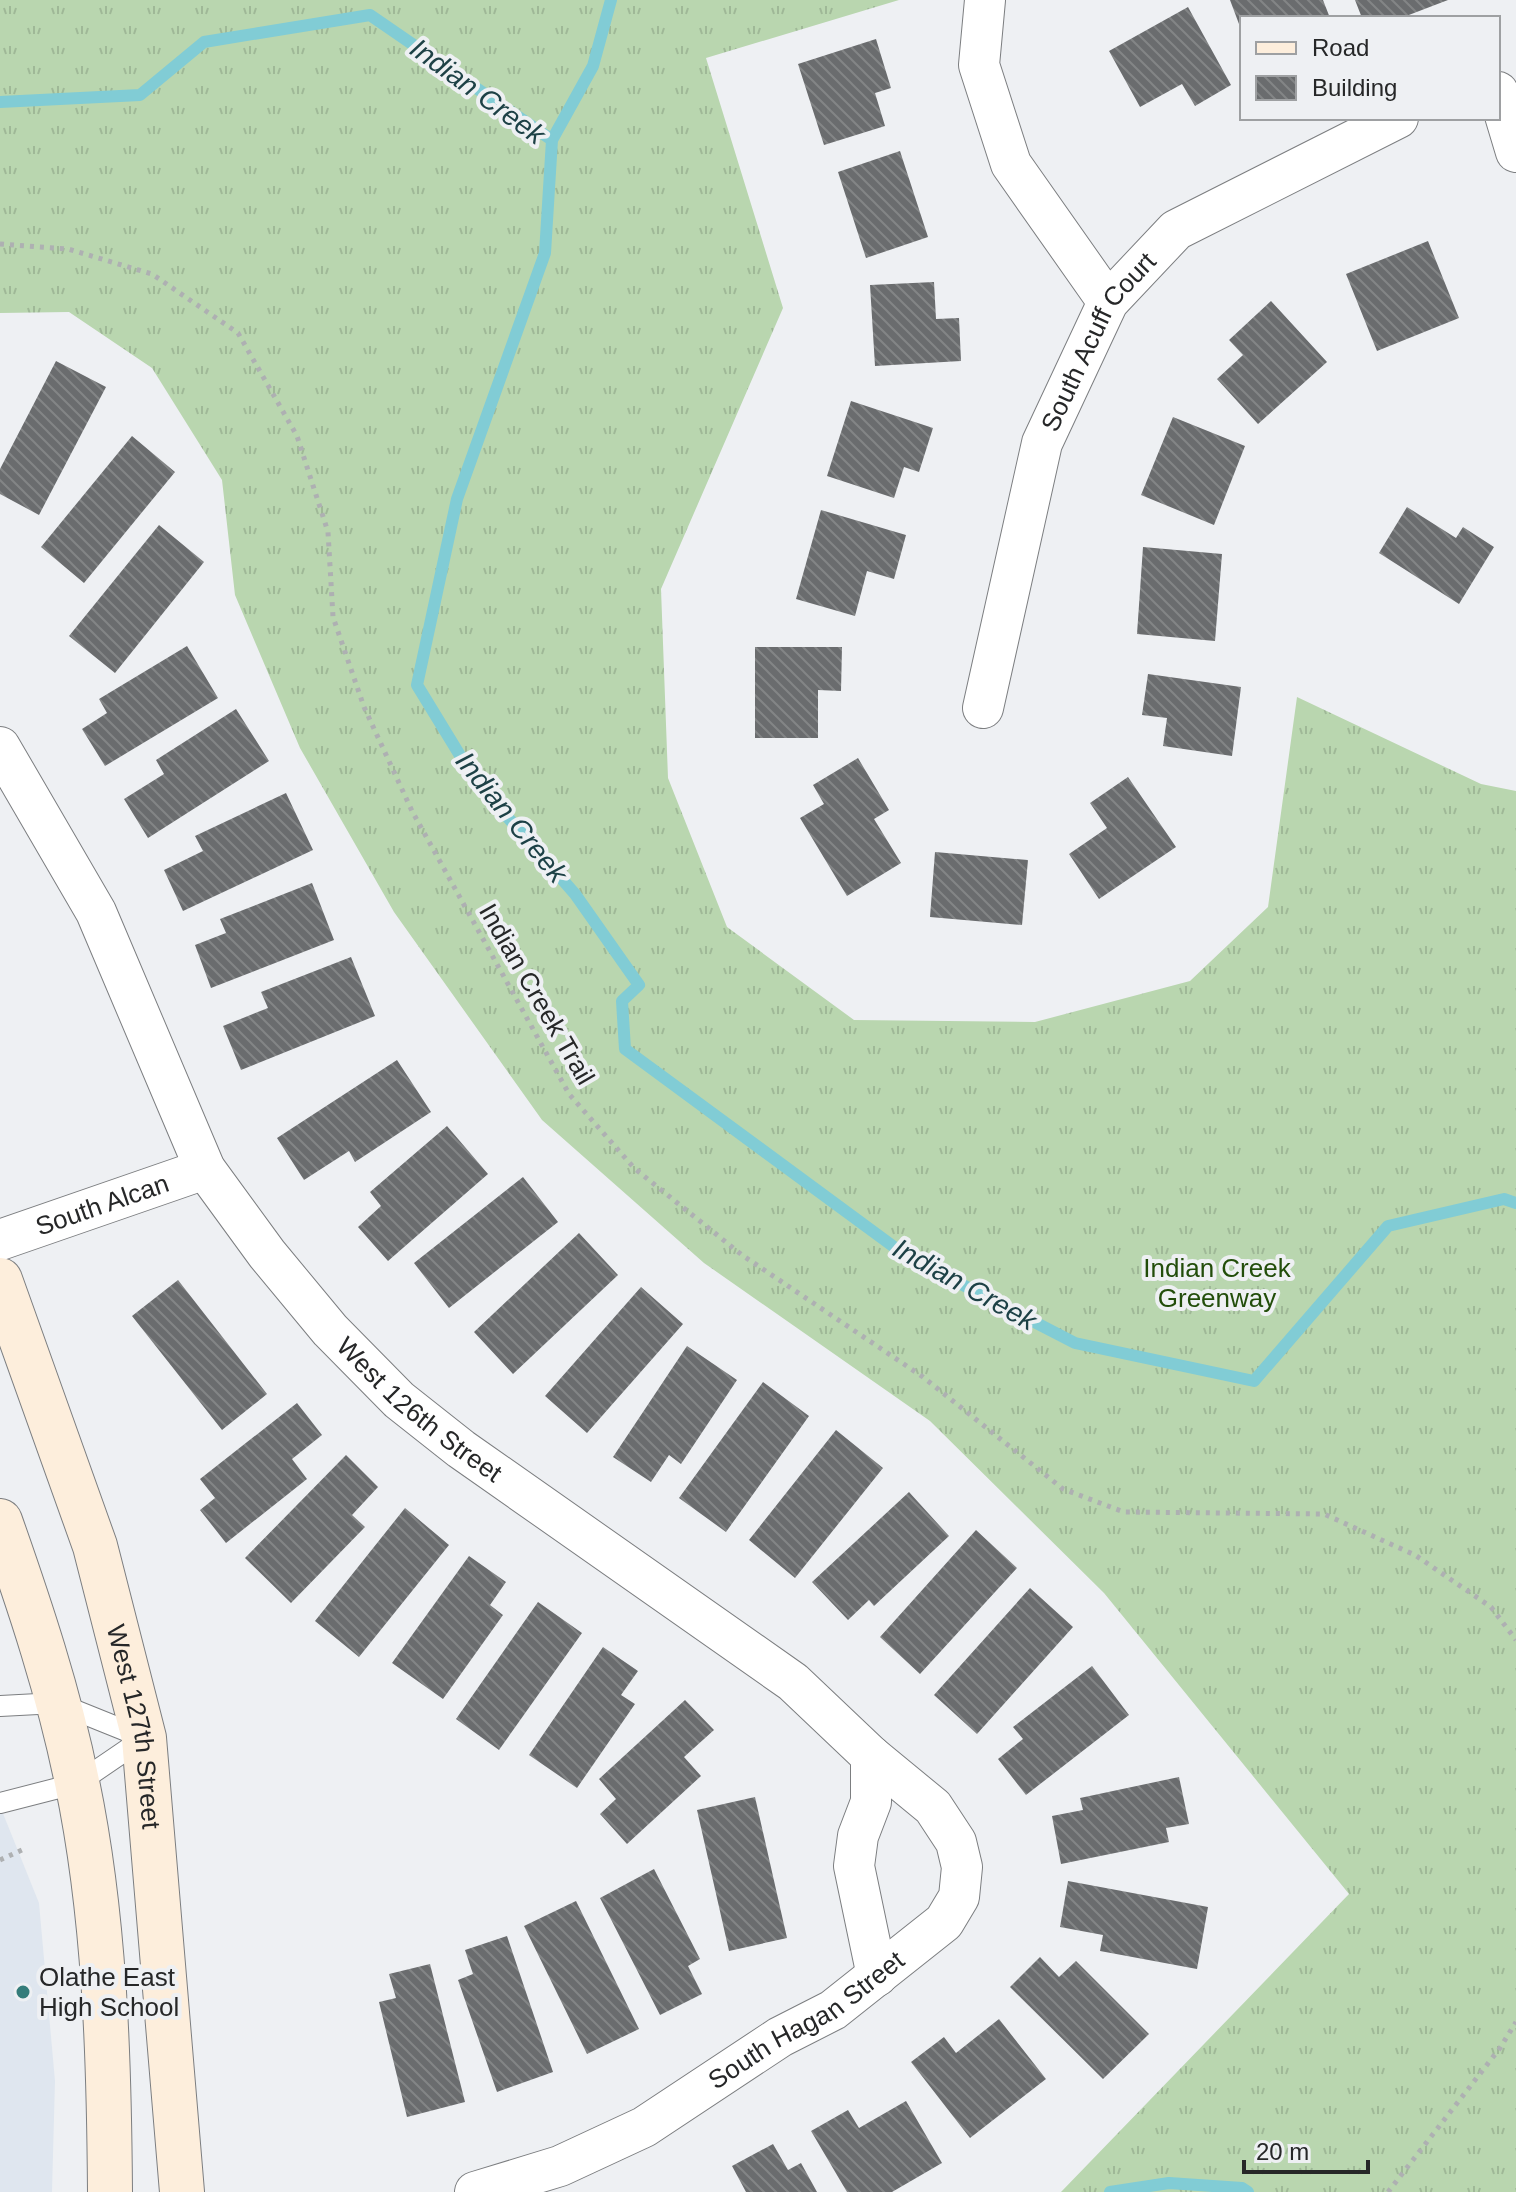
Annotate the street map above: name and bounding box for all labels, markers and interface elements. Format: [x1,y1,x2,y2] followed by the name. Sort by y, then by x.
[1240,16,1500,120] legend
[404,32,553,152] water label: Indian Creek
[1312,34,1369,61] text: Road
[1312,74,1397,101] text: Building
[1035,246,1162,436] street label: South Acuff Court
[450,746,575,890] water label: Indian Creek
[473,898,601,1090] street label: Indian Creek Trail
[32,1168,173,1242] street label: South Alcan
[888,1232,1043,1337] water label: Indian Creek
[1143,1253,1292,1313] park label: Indian Creek Greenway
[331,1331,508,1488] street label: West 126th Street
[101,1621,167,1831] street label: West 127th Street
[703,1944,910,2095] street label: South Hagan Street
[39,1962,179,2022] place label: Olathe East High School
[14,1983,32,2001] marker: Olathe East High School
[1244,2124,1368,2174] scale bar
[1256,2138,1309,2165] text: 20 m

